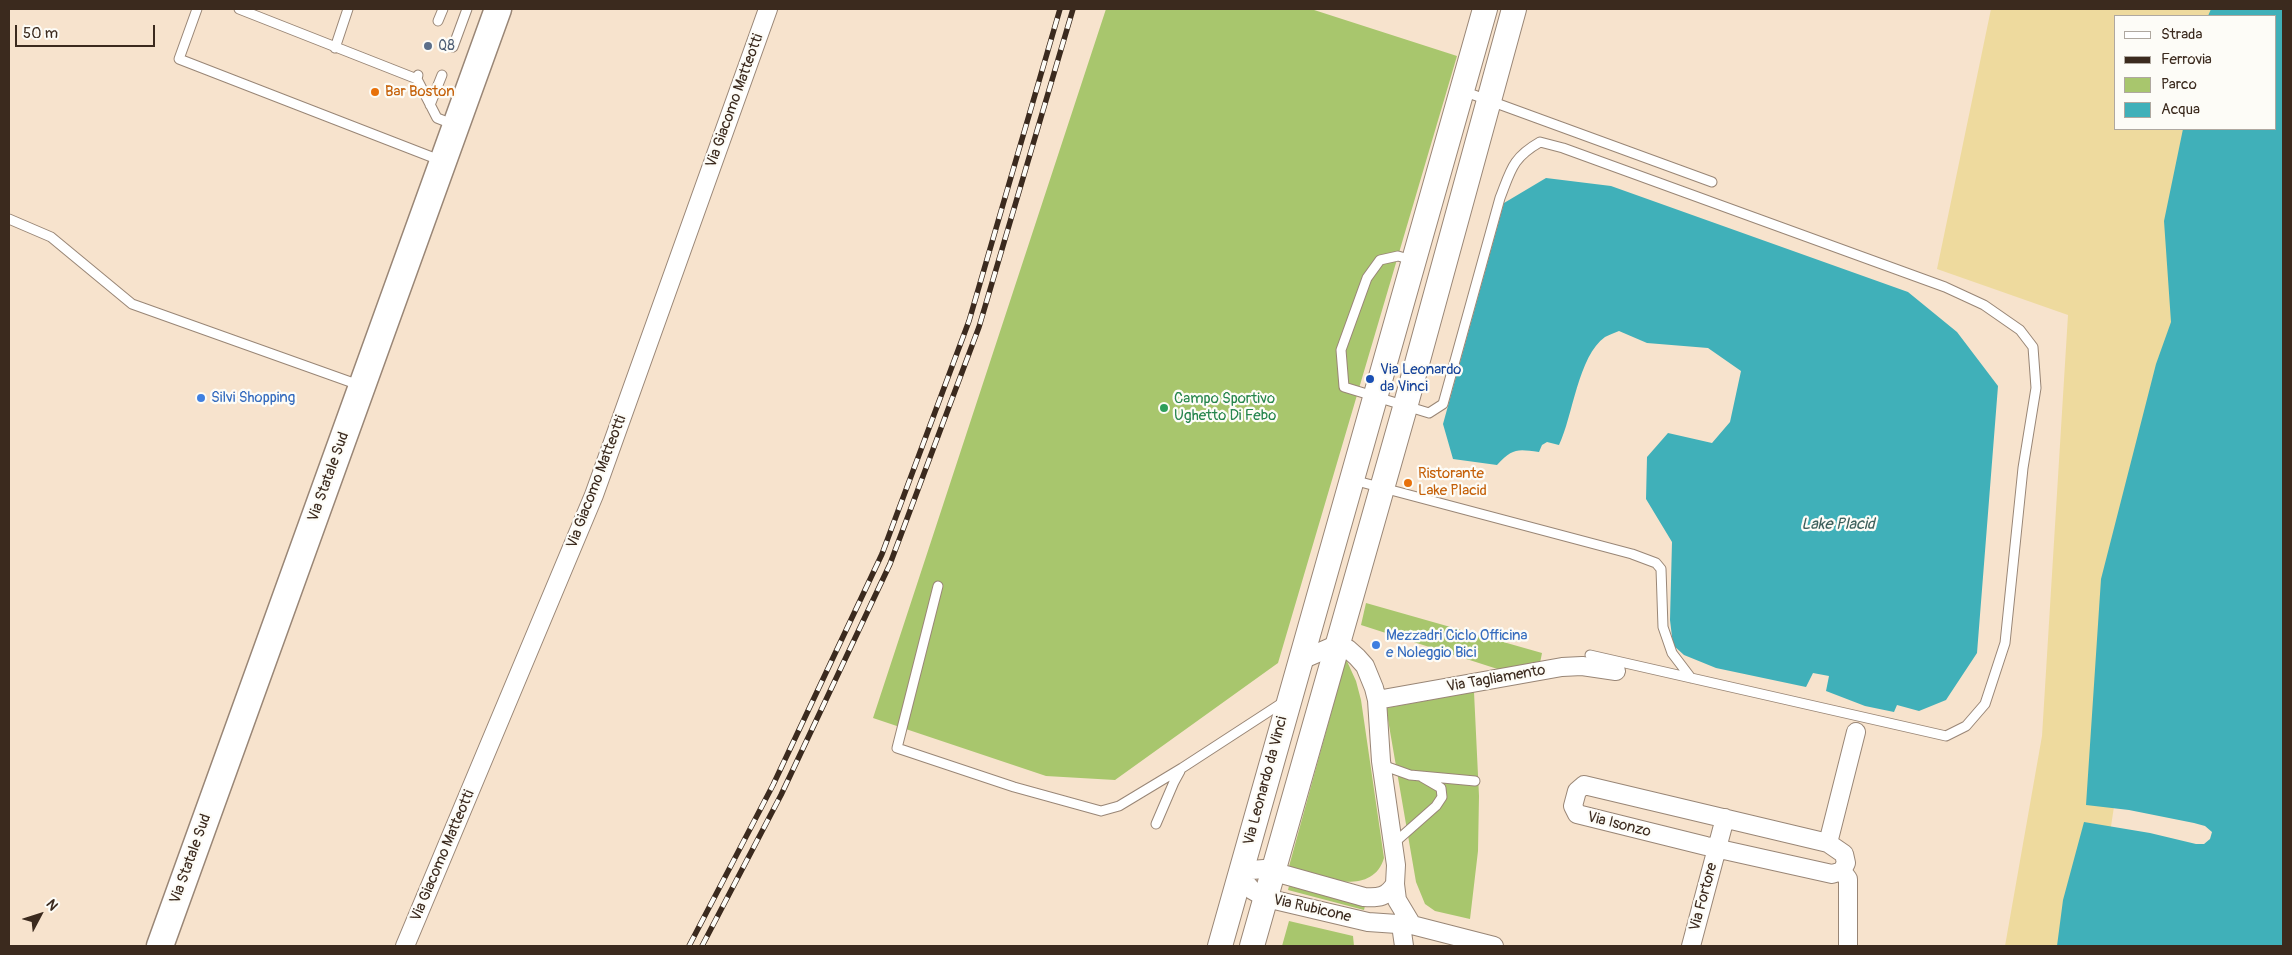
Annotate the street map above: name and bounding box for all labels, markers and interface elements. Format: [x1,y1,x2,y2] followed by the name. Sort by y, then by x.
[18,15,158,47] scale bar
[2114,15,2277,130] legend
[23,24,58,43] text: 50 m
[2161,25,2202,44] text: Strada
[702,32,768,170] street label: Via Giacomo Matteotti
[438,37,455,55] place label: Q8
[422,40,434,52] marker: Q8
[2161,50,2212,69] text: Ferrovia
[2161,75,2197,94] text: Parco
[385,83,455,101] place label: Bar Boston
[369,86,381,98] marker: Bar Boston
[2161,100,2200,119] text: Acqua
[1380,361,1461,396] place label: Via Leonardo da Vinci
[1364,373,1376,385] marker: Via Leonardo da Vinci
[211,389,295,407] place label: Silvi Shopping
[1174,390,1276,425] place label: Campo Sportivo Ughetto Di Febo
[195,392,207,404] marker: Silvi Shopping
[1158,402,1170,414] marker: Campo Sportivo Ughetto Di Febo
[563,413,631,551] street label: Via Giacomo Matteotti
[304,430,354,524] street label: Via Statale Sud
[1418,465,1487,500] place label: Ristorante Lake Placid
[1402,477,1414,489] marker: Ristorante Lake Placid
[1801,515,1875,535] water label: Lake Placid
[1386,627,1527,662] place label: Mezzadri Ciclo Officina e Noleggio Bici
[1370,639,1382,651] marker: Mezzadri Ciclo Officina e Noleggio Bici
[1445,661,1547,697] street label: Via Tagliamento
[1240,715,1292,847] street label: Via Leonardo da Vinci
[407,788,479,924] street label: Via Giacomo Matteotti
[1585,808,1653,842] street label: Via Isonzo
[166,812,216,906] street label: Via Statale Sud
[1686,861,1722,933] street label: Via Fortore
[15,890,65,940] north arrow
[1271,891,1353,927] street label: Via Rubicone
[42,896,61,914] text: N

